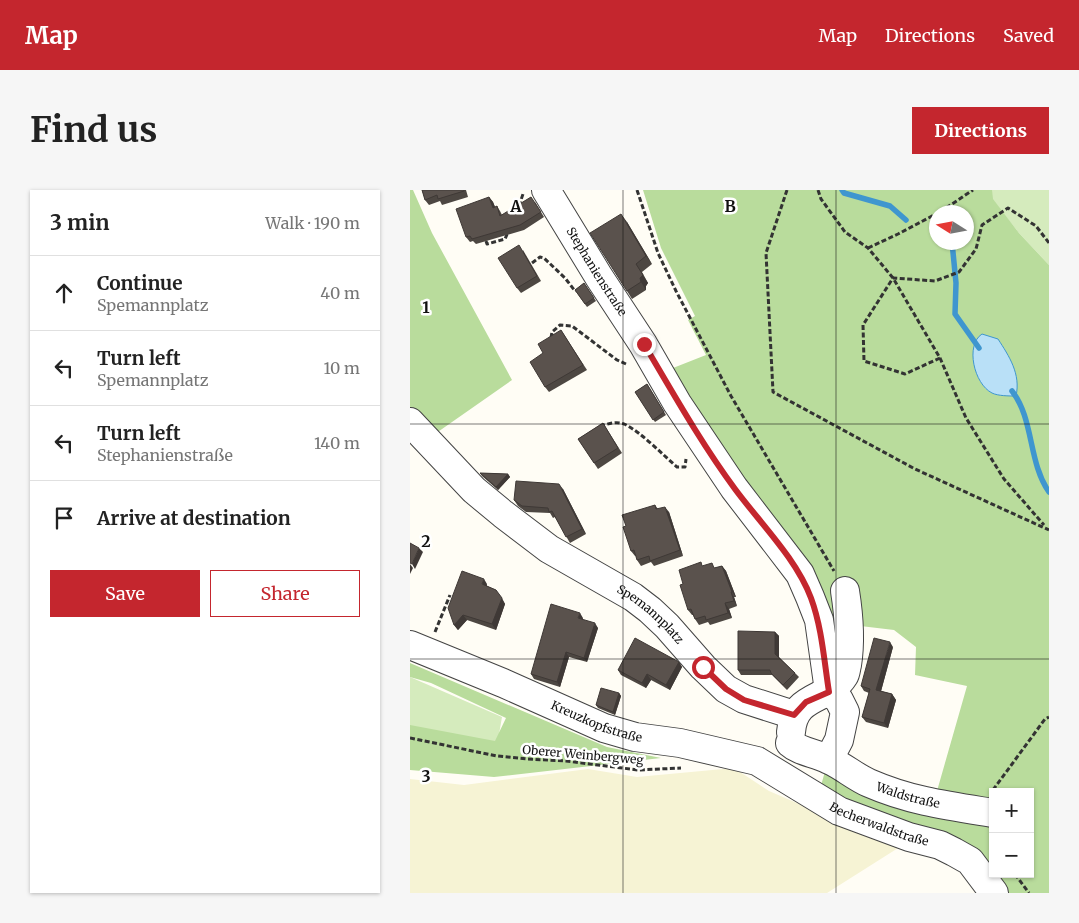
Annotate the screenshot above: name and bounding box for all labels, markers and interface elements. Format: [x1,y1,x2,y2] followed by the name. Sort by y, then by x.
[25,20,78,51] text: Map
[819,24,857,47] text: Map
[885,24,975,47] text: Directions
[1003,24,1054,47] text: Saved
[912,107,1049,154] button: Directions
[30,108,157,152] text: Find us
[509,196,522,216] text: A
[724,196,736,216] text: B
[929,205,974,250] north arrow
[50,209,109,236] text: 3 min
[265,213,360,233] text: Walk · 190 m
[563,224,630,319] street label: Stephanienstraße
[97,271,183,295] text: Continue
[50,279,78,307] icon: ahead
[320,283,360,303] text: 40 m
[97,295,208,315] text: Spemannplatz
[422,297,430,317] text: 1
[633,333,656,356] route end
[97,346,181,370] text: Turn left
[50,354,78,382] icon: left
[323,358,360,378] text: 10 m
[97,370,208,390] text: Spemannplatz
[97,421,181,445] text: Turn left
[50,429,78,457] icon: left
[314,433,360,453] text: 140 m
[97,445,233,465] text: Stephanienstraße
[50,504,78,532] icon: arrive
[97,506,291,530] text: Arrive at destination
[421,531,431,551] text: 2
[50,570,200,617] button: Save
[210,570,360,617] button: Share
[614,581,688,647] street label: Spemannplatz
[692,656,715,679] route start
[549,697,643,745] street label: Kreuzkopfstraße
[522,742,645,767] street label: Oberer Weinbergweg
[421,766,431,786] text: 3
[873,778,941,811] street label: Waldstraße
[989,788,1034,878] map controls
[989,788,1034,833] button: +
[827,799,930,849] street label: Becherwaldstraße
[989,833,1034,878] button: −

